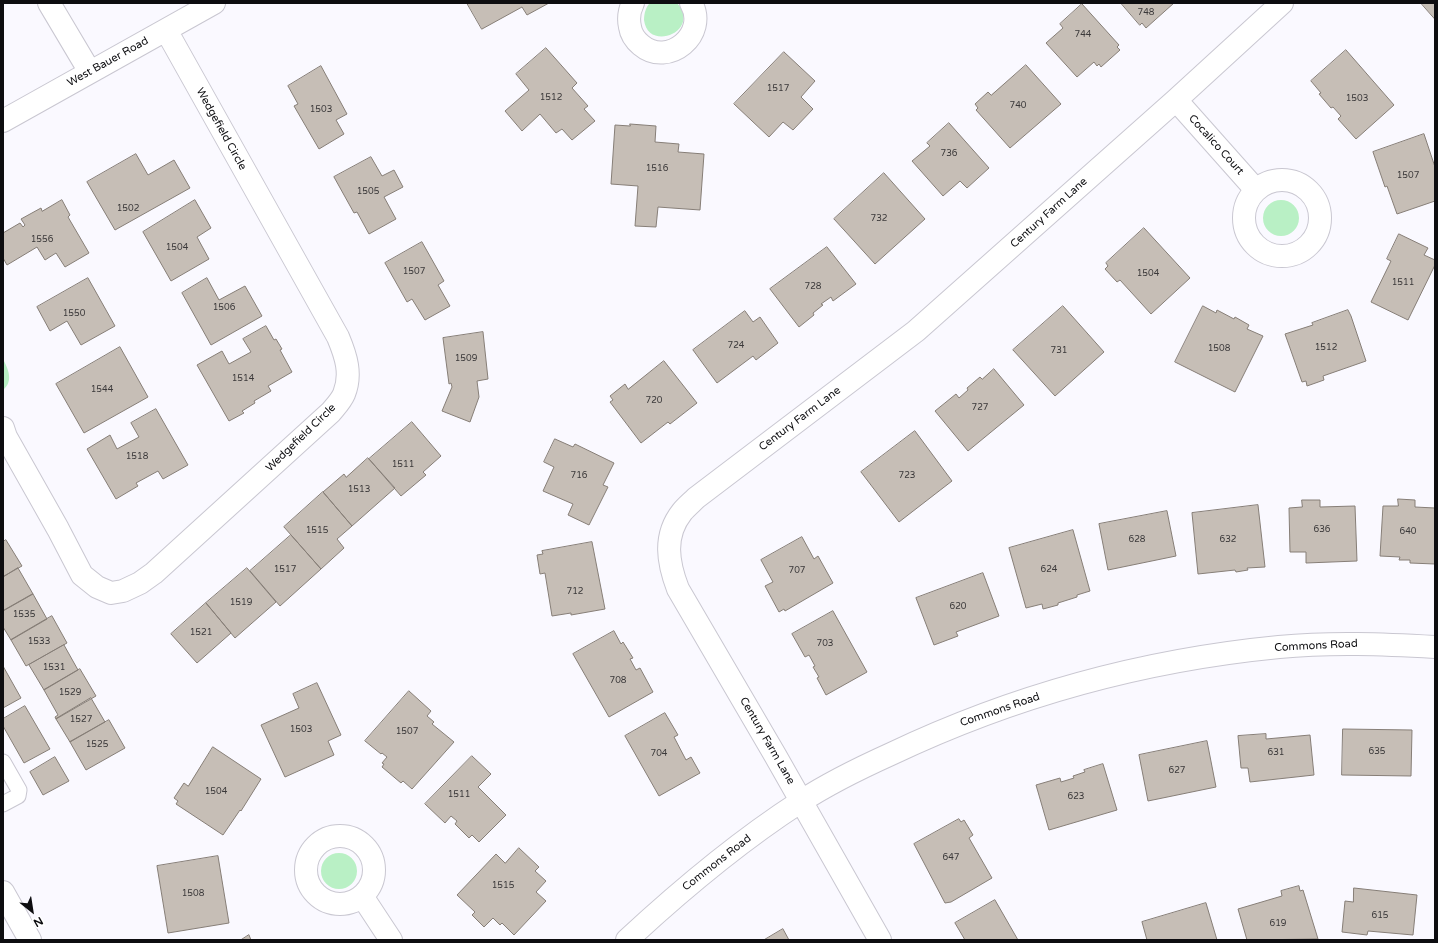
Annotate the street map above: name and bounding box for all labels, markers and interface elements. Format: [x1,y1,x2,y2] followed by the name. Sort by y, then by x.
[1138,8,1154,18] house number: 748
[1075,30,1091,40] house number: 744
[65,34,151,90] street label: West Bauer Road
[767,84,789,94] house number: 1517
[193,86,249,172] street label: Wedgefield Circle
[540,93,562,103] house number: 1512
[1346,94,1368,104] house number: 1503
[1010,101,1026,111] house number: 740
[310,105,332,115] house number: 1503
[1186,112,1246,178] street label: Cocalico Court
[941,149,957,159] house number: 736
[646,164,668,174] house number: 1516
[1397,171,1419,181] house number: 1507
[1008,175,1090,251] street label: Century Farm Lane
[357,187,379,197] house number: 1505
[117,204,139,214] house number: 1502
[871,214,887,224] house number: 732
[31,235,53,245] house number: 1556
[166,243,188,253] house number: 1504
[403,267,425,277] house number: 1507
[1137,269,1159,279] house number: 1504
[1392,278,1414,288] house number: 1511
[805,282,821,292] house number: 728
[213,303,235,313] house number: 1506
[63,309,85,319] house number: 1550
[728,341,744,351] house number: 724
[1315,343,1337,353] house number: 1512
[1208,344,1230,354] house number: 1508
[1051,346,1067,356] house number: 731
[455,354,477,364] house number: 1509
[232,374,254,384] house number: 1514
[757,384,843,454] street label: Century Farm Lane
[91,385,113,395] house number: 1544
[646,396,662,406] house number: 720
[263,401,339,475] street label: Wedgefield Circle
[972,403,988,413] house number: 727
[126,452,148,462] house number: 1518
[392,460,414,470] house number: 1511
[571,471,587,481] house number: 716
[899,471,915,481] house number: 723
[348,485,370,495] house number: 1513
[1314,525,1330,535] house number: 636
[306,526,328,536] house number: 1515
[1400,527,1416,537] house number: 640
[1129,535,1145,545] house number: 628
[1220,535,1236,545] house number: 632
[274,565,296,575] house number: 1517
[1041,565,1057,575] house number: 624
[789,566,805,576] house number: 707
[567,587,583,597] house number: 712
[230,598,252,608] house number: 1519
[950,602,966,612] house number: 620
[13,610,35,620] house number: 1535
[190,628,212,638] house number: 1521
[28,637,50,647] house number: 1533
[1274,637,1358,655] street label: Commons Road
[817,639,833,649] house number: 703
[43,663,65,673] house number: 1531
[610,676,626,686] house number: 708
[59,688,81,698] house number: 1529
[958,690,1042,730] street label: Commons Road
[737,695,797,787] street label: Century Farm Lane
[70,715,92,725] house number: 1527
[290,725,312,735] house number: 1503
[396,727,418,737] house number: 1507
[86,740,108,750] house number: 1525
[1369,747,1385,757] house number: 635
[1268,748,1284,758] house number: 631
[651,749,667,759] house number: 704
[1169,766,1185,776] house number: 627
[205,787,227,797] house number: 1504
[448,790,470,800] house number: 1511
[1068,792,1084,802] house number: 623
[680,832,754,894] street label: Commons Road
[943,853,959,863] house number: 647
[492,881,514,891] house number: 1515
[182,889,204,899] house number: 1508
[12,891,52,931] north arrow
[1372,911,1388,921] house number: 615
[31,914,45,930] text: N
[1270,919,1286,929] house number: 619

